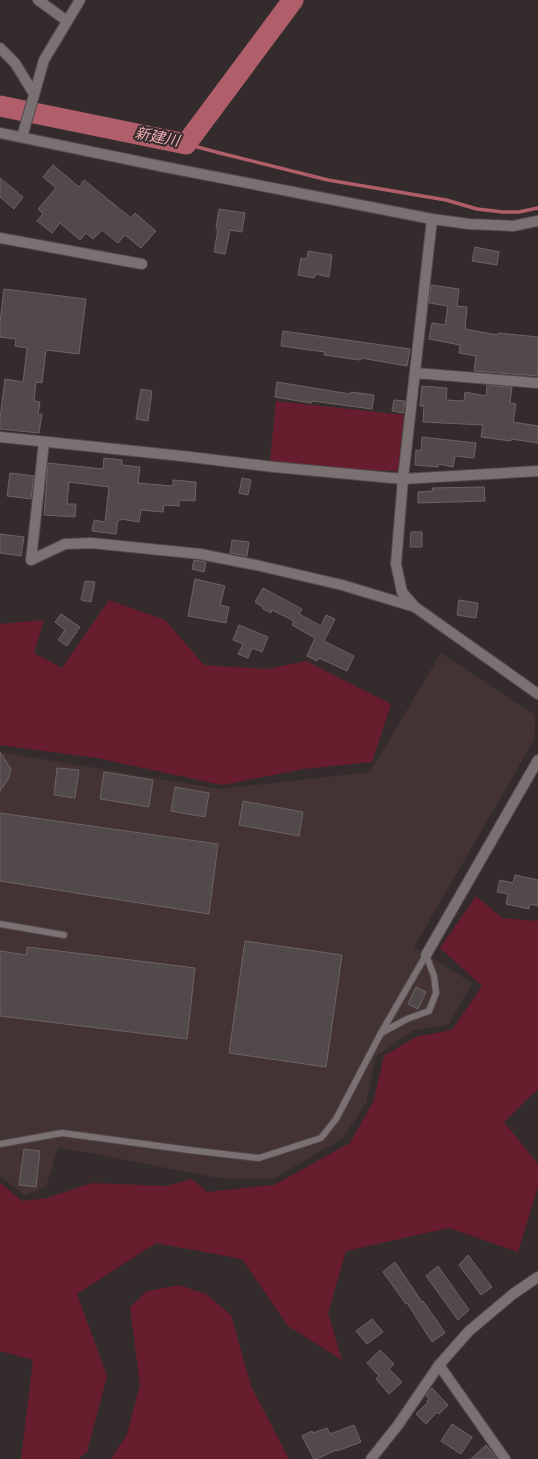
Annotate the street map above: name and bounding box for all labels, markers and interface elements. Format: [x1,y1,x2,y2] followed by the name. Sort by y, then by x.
[133,124,183,151] water label: 新建川

